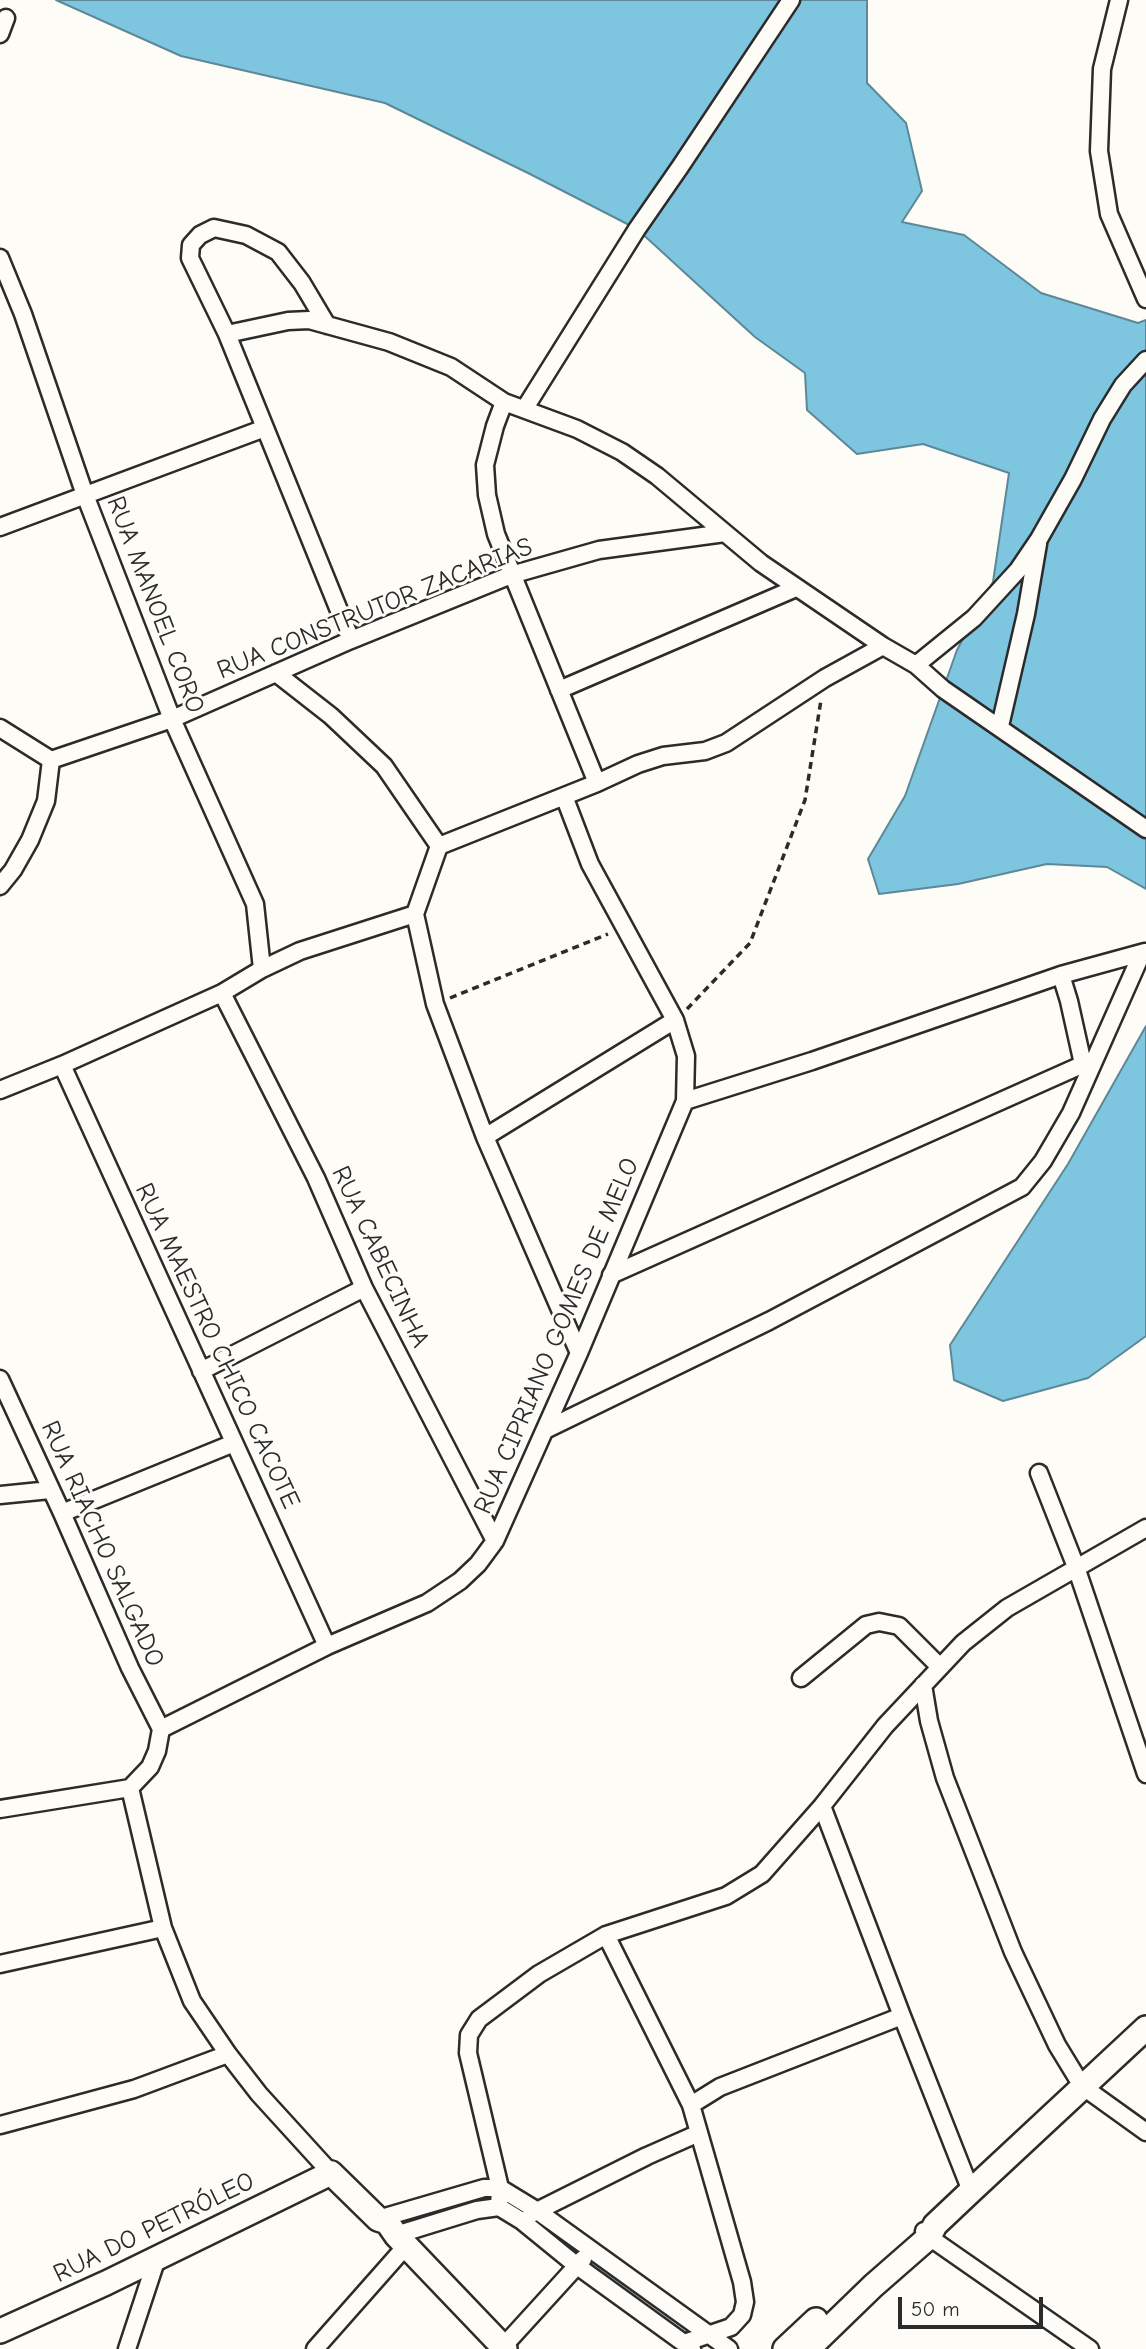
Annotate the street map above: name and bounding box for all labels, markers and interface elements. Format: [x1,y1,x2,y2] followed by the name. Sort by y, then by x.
[99,492,211,718] street label: RUA MANOEL CORO
[213,531,537,687] street label: RUA CONSTRUTOR ZACARIAS
[468,1153,646,1519] street label: RUA CIPRIANO GOMES DE MELO
[324,1161,436,1353] street label: RUA CABECINHA
[128,1178,306,1514] street label: RUA MAESTRO CHICO CACOTE
[34,1416,170,1672] street label: RUA RIACHO SALGADO
[48,2166,260,2290] street label: RUA DO PETRÓLEO
[901,2282,1046,2326] scale bar
[911,2297,960,2321] text: 50 m

